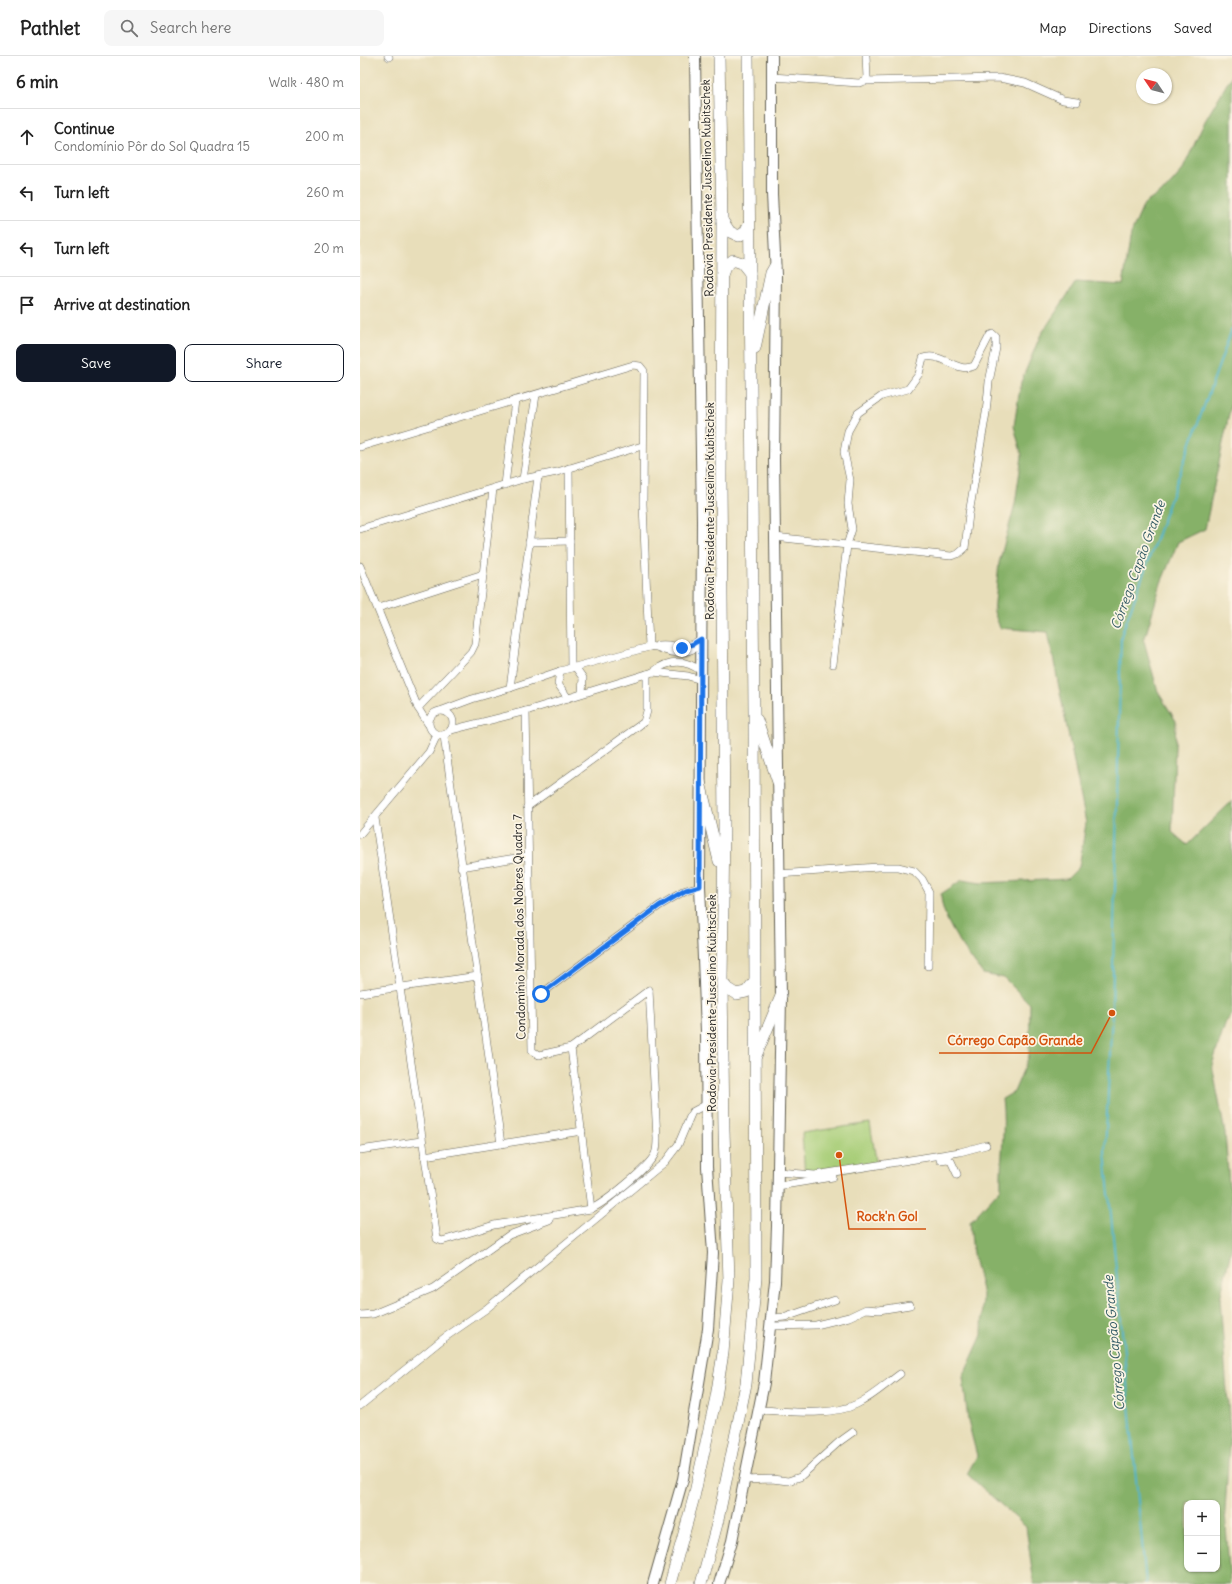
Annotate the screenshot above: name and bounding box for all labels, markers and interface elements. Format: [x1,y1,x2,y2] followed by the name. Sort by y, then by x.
[104,10,384,46] search box
[20,16,80,40] text: Pathlet
[118,17,140,39] icon: search
[150,18,231,37] text: Search here
[1039,19,1066,37] text: Map
[1088,19,1152,37] text: Directions
[1174,19,1212,37] text: Saved
[1136,68,1172,104] north arrow
[16,71,58,93] text: 6 min
[269,74,344,91] text: Walk · 480 m
[698,79,716,297] street label: Rodovia Presidente Juscelino Kubitschek
[54,119,115,138] text: Continue
[16,126,38,148] icon: ahead
[305,128,344,145] text: 200 m
[54,138,250,155] text: Condomínio Pôr do Sol Quadra 15
[16,182,38,204] icon: left
[54,183,109,202] text: Turn left
[306,184,344,201] text: 260 m
[16,238,38,260] icon: left
[54,239,109,258] text: Turn left
[314,240,344,257] text: 20 m
[16,294,38,316] icon: arrive
[54,295,190,314] text: Arrive at destination
[16,344,176,382] button: Save
[184,344,344,382] button: Share
[702,402,717,620] street label: Rodovia Presidente Juscelino Kubitschek
[1107,497,1170,632] water label: Córrego Capão Grande
[673,639,691,657] route end
[510,814,528,1040] street label: Condomínio Morada dos Nobres Quadra 7
[704,894,719,1112] street label: Rodovia Presidente Juscelino Kubitschek
[532,985,550,1003] route start
[939,1028,1091,1053] callout: Córrego Capão Grande
[947,1032,1083,1049] text: Córrego Capão Grande
[849,1204,926,1229] callout: Rock'n Gol
[856,1208,918,1225] text: Rock'n Gol
[1100,1274,1128,1411] water label: Córrego Capão Grande
[1184,1500,1220,1572] map controls
[1184,1500,1220,1536] button: +
[1184,1536,1220,1572] button: −

